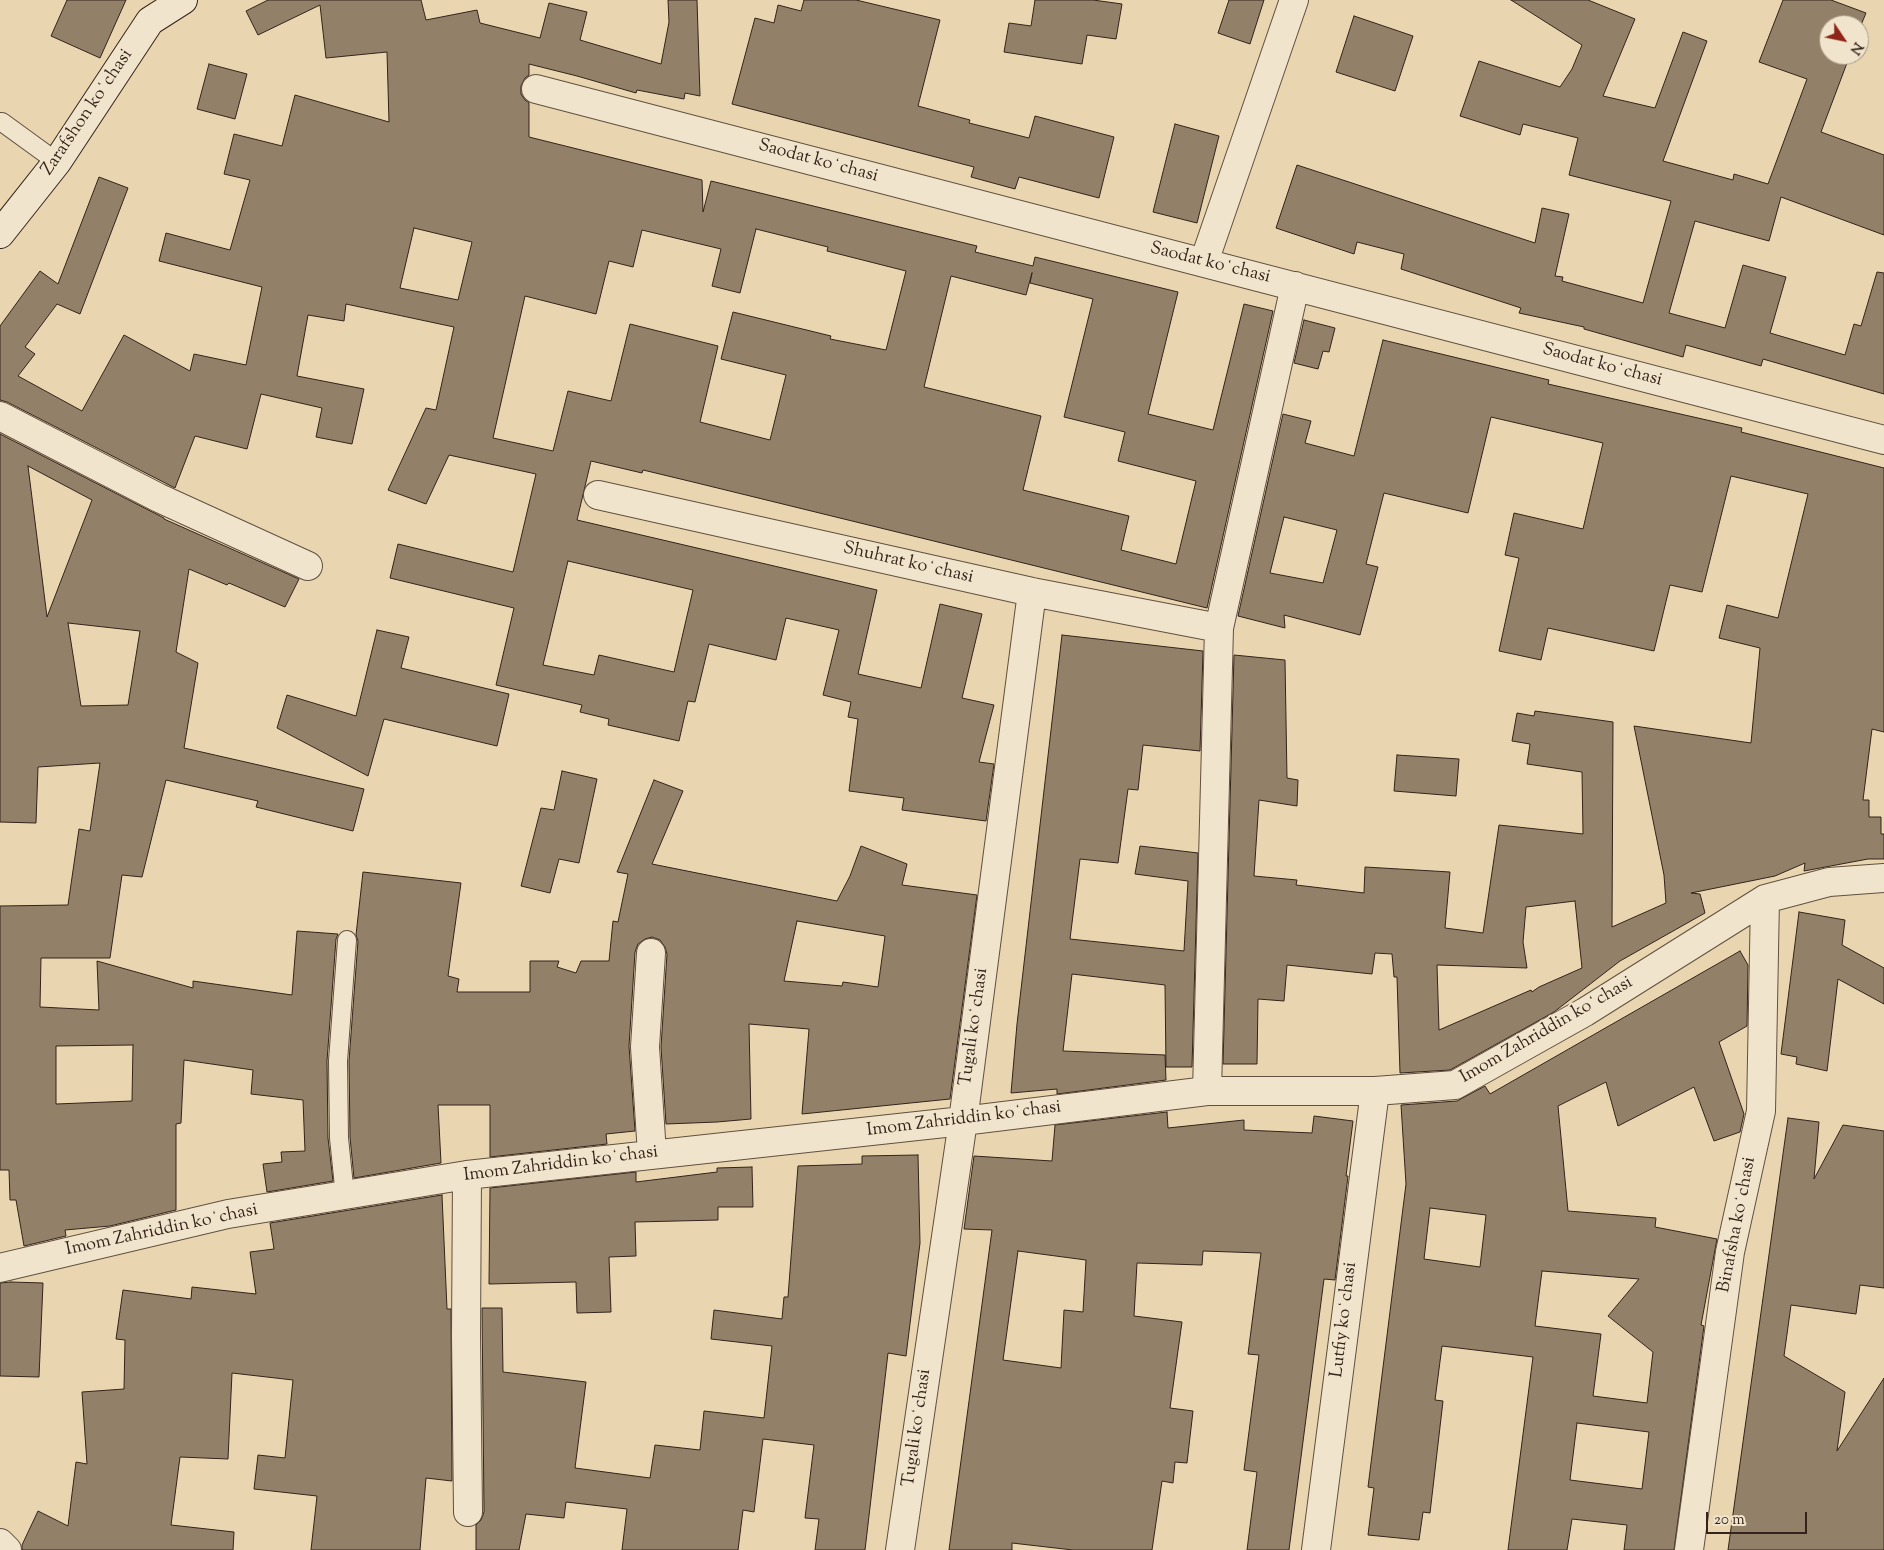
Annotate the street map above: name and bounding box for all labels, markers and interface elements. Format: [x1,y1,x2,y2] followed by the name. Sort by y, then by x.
[1819,15,1869,65] north arrow
[1844,38,1867,58] text: N
[38,46,138,180] street label: Zarafshon koʻchasi
[756,136,880,188] street label: Saodat koʻchasi
[1148,239,1272,289] street label: Saodat koʻchasi
[1540,340,1664,392] street label: Saodat koʻchasi
[841,539,975,589] street label: Shuhrat koʻchasi
[956,967,994,1087] street label: Tugali koʻchasi
[1457,973,1637,1089] street label: Imom Zahriddin koʻchasi
[866,1097,1062,1143] street label: Imom Zahriddin koʻchasi
[463,1142,659,1188] street label: Imom Zahriddin koʻchasi
[1714,1155,1762,1295] street label: Binafsha koʻchasi
[64,1200,260,1262] street label: Imom Zahriddin koʻchasi
[1327,1261,1363,1379] street label: Lutfiy koʻchasi
[899,1368,937,1488] street label: Tugali koʻchasi
[1709,1502,1810,1534] scale bar
[1714,1510,1745,1531] text: 20 m

